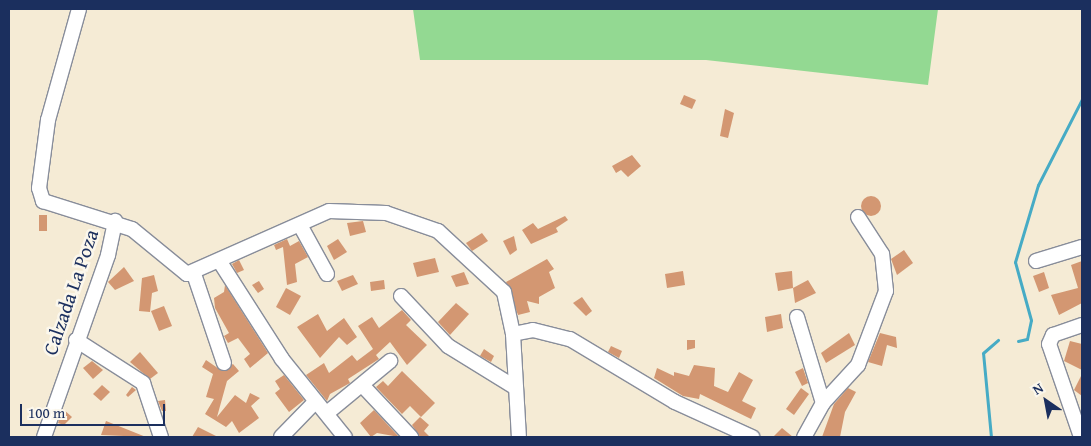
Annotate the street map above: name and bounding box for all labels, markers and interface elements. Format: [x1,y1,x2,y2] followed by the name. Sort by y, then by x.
[37,226,103,358] street label: Calzada La Poza
[1021,376,1071,426] north arrow
[1028,377,1047,399] text: N
[22,394,168,426] scale bar
[28,402,65,423] text: 100 m

